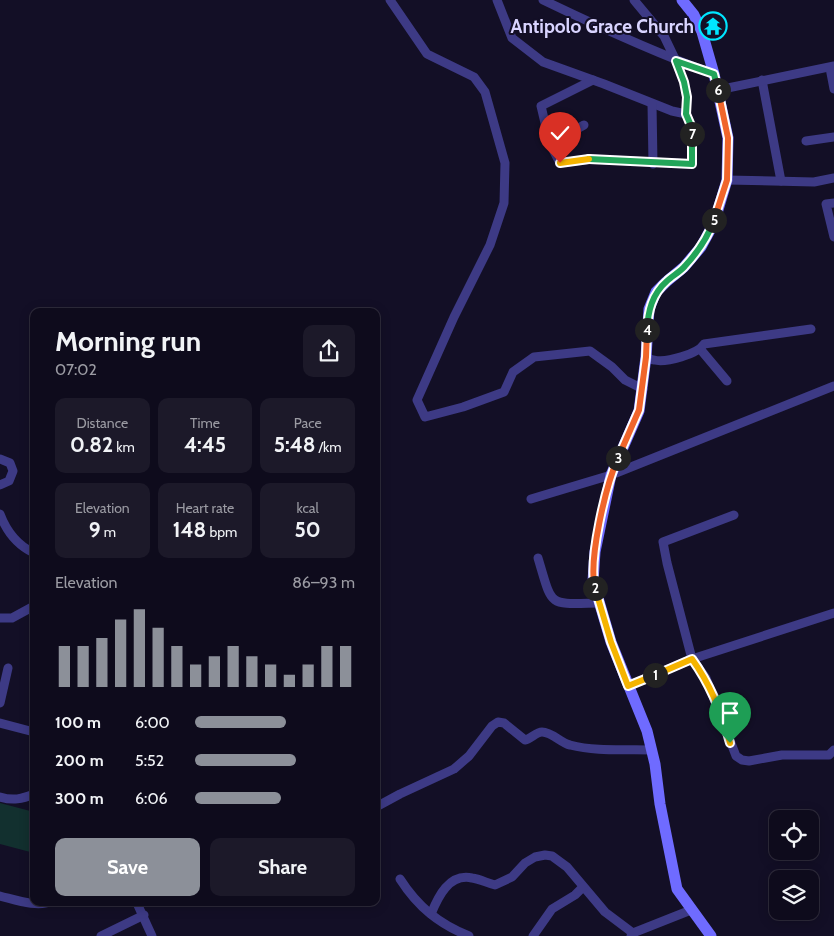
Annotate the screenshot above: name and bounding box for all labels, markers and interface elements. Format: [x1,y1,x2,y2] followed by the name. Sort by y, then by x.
[698,11,728,41] temple icon: Antipolo Grace Church
[511,15,694,38] place label: Antipolo Grace Church
[706,78,730,102] pin: 6
[715,81,722,99] text: 6
[539,112,581,163] pin
[546,119,574,147] icon: check
[680,122,704,146] pin: 7
[689,125,696,143] text: 7
[702,208,726,232] pin: 5
[711,211,718,229] text: 5
[634,318,660,342] pin: 4
[643,321,652,339] text: 4
[55,324,201,358] text: Morning run
[303,325,355,377] button: share
[55,360,97,379] text: 07:02
[77,414,128,432] text: Distance
[190,414,220,432] text: Time
[294,414,322,432] text: Pace
[70,432,113,457] text: 0.82
[184,432,226,457] text: 4:45
[274,432,315,457] text: 5:48
[113,438,135,456] text: km
[315,438,342,456] text: /km
[606,446,630,470] pin: 3
[615,449,622,467] text: 3
[75,499,130,517] text: Elevation
[176,499,234,517] text: Heart rate
[296,499,319,517] text: kcal
[89,517,101,542] text: 9
[173,517,206,542] text: 148
[295,517,321,542] text: 50
[101,523,116,541] text: m
[206,523,237,541] text: bpm
[55,573,118,592] text: Elevation
[292,573,355,592] text: 86–93 m
[582,576,608,600] pin: 2
[592,579,599,597] text: 2
[642,662,668,688] pin: 1
[653,666,658,684] text: 1
[709,692,751,743] pin
[716,699,744,727] icon: arrive
[55,713,101,732] text: 100 m
[135,713,170,732] text: 6:00
[55,751,104,770] text: 200 m
[135,751,164,770] text: 5:52
[55,789,104,808] text: 300 m
[135,789,168,808] text: 6:06
[769,810,819,920] map controls
[769,810,819,860] button: locate
[55,838,200,896] button: Save
[210,838,355,896] button: Share
[769,870,819,920] button: layers

